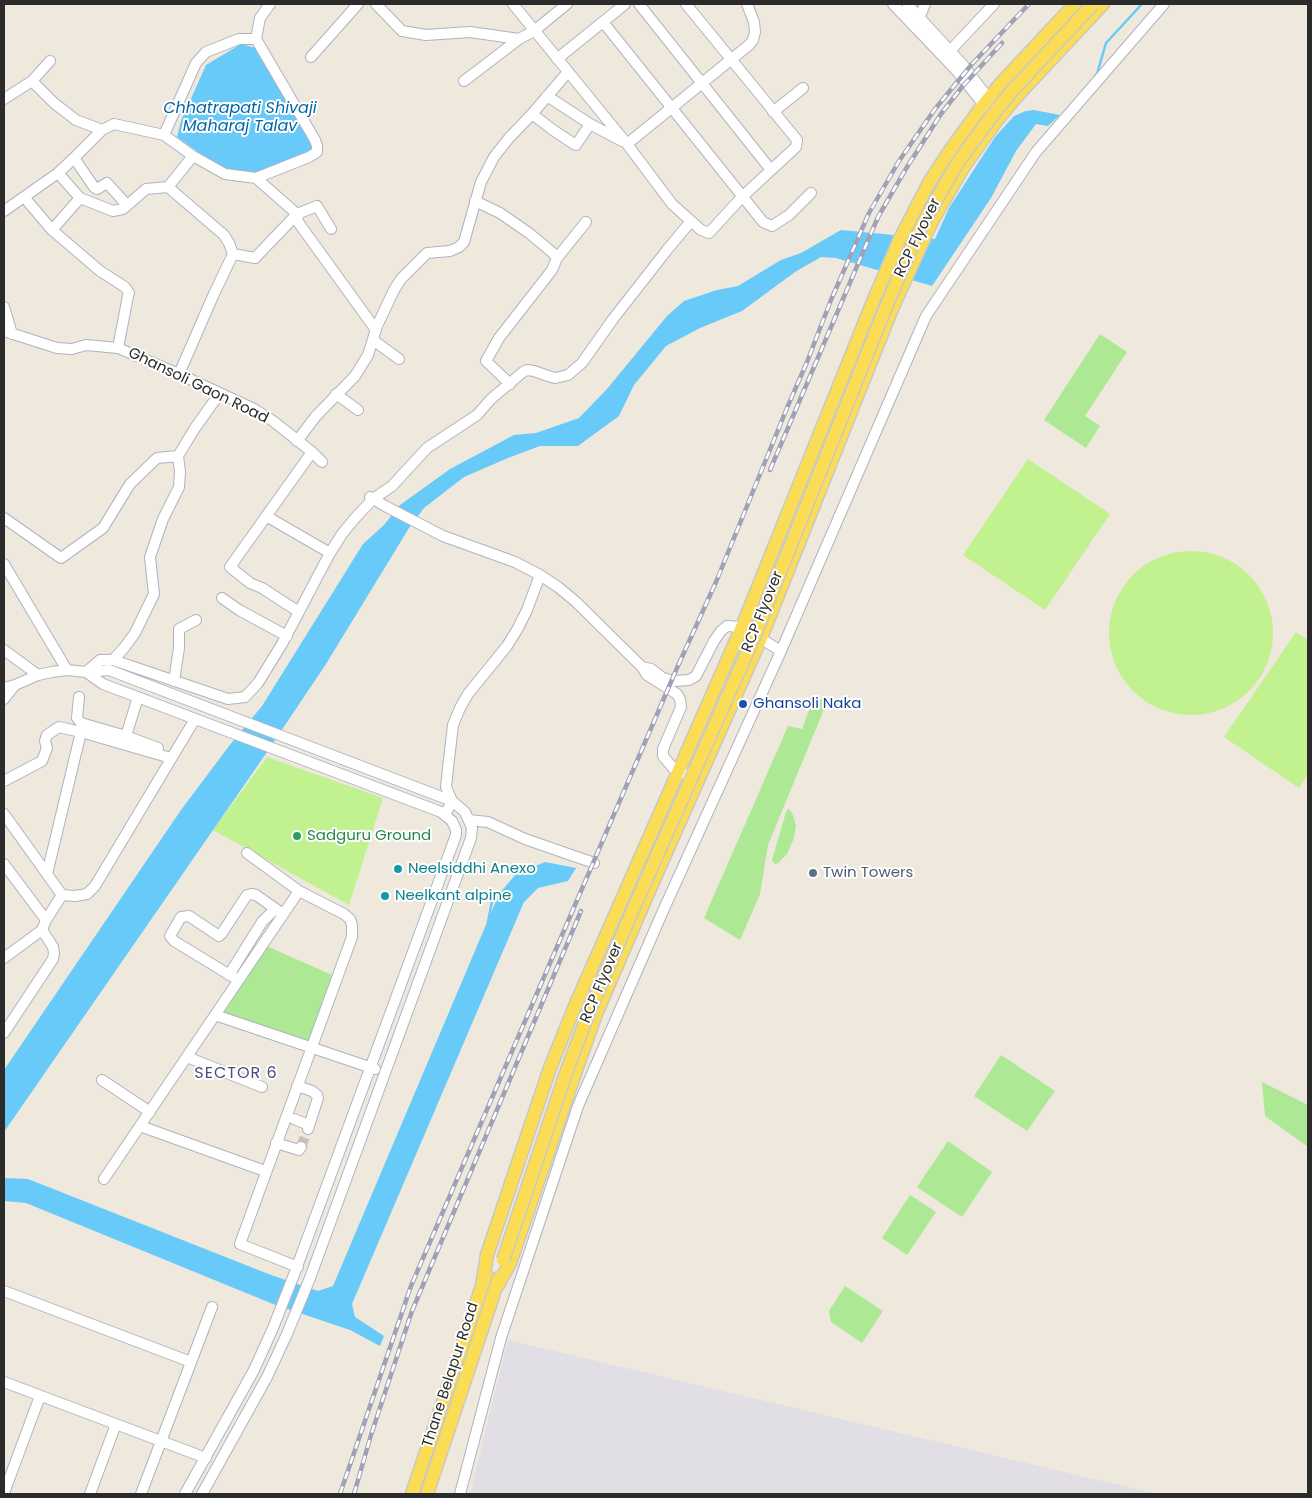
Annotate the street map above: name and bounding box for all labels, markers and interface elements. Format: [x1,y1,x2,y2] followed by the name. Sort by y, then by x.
[163,99,317,137] water label: Chhatrapati Shivaji Maharaj Talav
[891,195,945,281] street label: RCP Flyover
[125,344,271,428] street label: Ghansoli Gaon Road
[739,569,787,655] street label: RCP Flyover
[753,695,861,713] place label: Ghansoli Naka
[737,698,749,710] marker: Ghansoli Naka
[307,827,431,845] place label: Sadguru Ground
[291,830,303,842] marker: Sadguru Ground
[408,860,536,878] place label: Neelsiddhi Anexo
[392,863,404,875] marker: Neelsiddhi Anexo
[823,864,913,882] place label: Twin Towers
[807,867,819,879] marker: Twin Towers
[395,887,511,905] place label: Neelkant alpine
[379,890,391,902] marker: Neelkant alpine
[577,940,627,1026] street label: RCP Flyover
[193,1064,279,1084] district label: SECTOR 6
[419,1300,483,1450] street label: Thane Belapur Road

